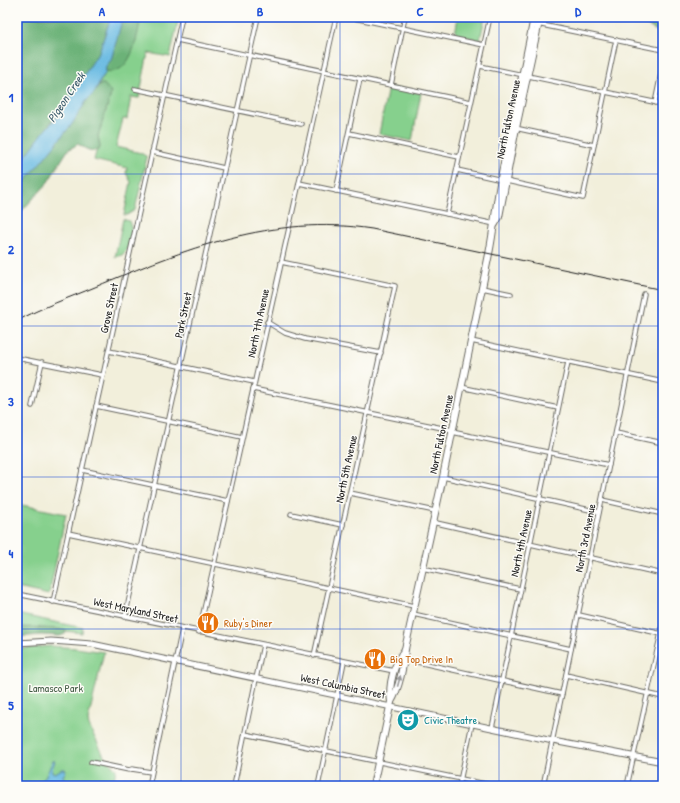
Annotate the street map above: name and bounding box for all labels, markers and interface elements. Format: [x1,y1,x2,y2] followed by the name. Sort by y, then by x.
[99,2,106,20] text: A
[257,2,264,20] text: B
[416,2,424,20] text: C
[575,2,582,20] text: D
[43,68,90,126] water label: Pigeon Creek
[493,78,523,160] street label: North Fulton Avenue
[9,88,14,106] text: 1
[8,240,15,258] text: 2
[97,281,121,334] street label: Grove Street
[244,287,272,359] street label: North 7th Avenue
[171,291,195,339] street label: Park Street
[8,392,14,410] text: 3
[426,393,456,475] street label: North Fulton Avenue
[332,433,360,504] street label: North 5th Avenue
[572,502,599,573] street label: North 3rd Avenue
[507,507,535,578] street label: North 4th Avenue
[9,544,14,562] text: 4
[92,594,180,626] street label: West Maryland Street
[195,610,221,636] restaurant icon: Ruby's Diner
[224,616,273,630] place label: Ruby's Diner
[362,646,388,672] restaurant icon: Big Top Drive In
[390,652,453,666] place label: Big Top Drive In
[299,670,387,702] street label: West Columbia Street
[396,675,402,688] one-way arrow
[29,681,83,695] park label: Lamasco Park
[8,696,14,714] text: 5
[395,707,421,733] theatre icon: Civic Theatre
[424,713,478,727] place label: Civic Theatre

